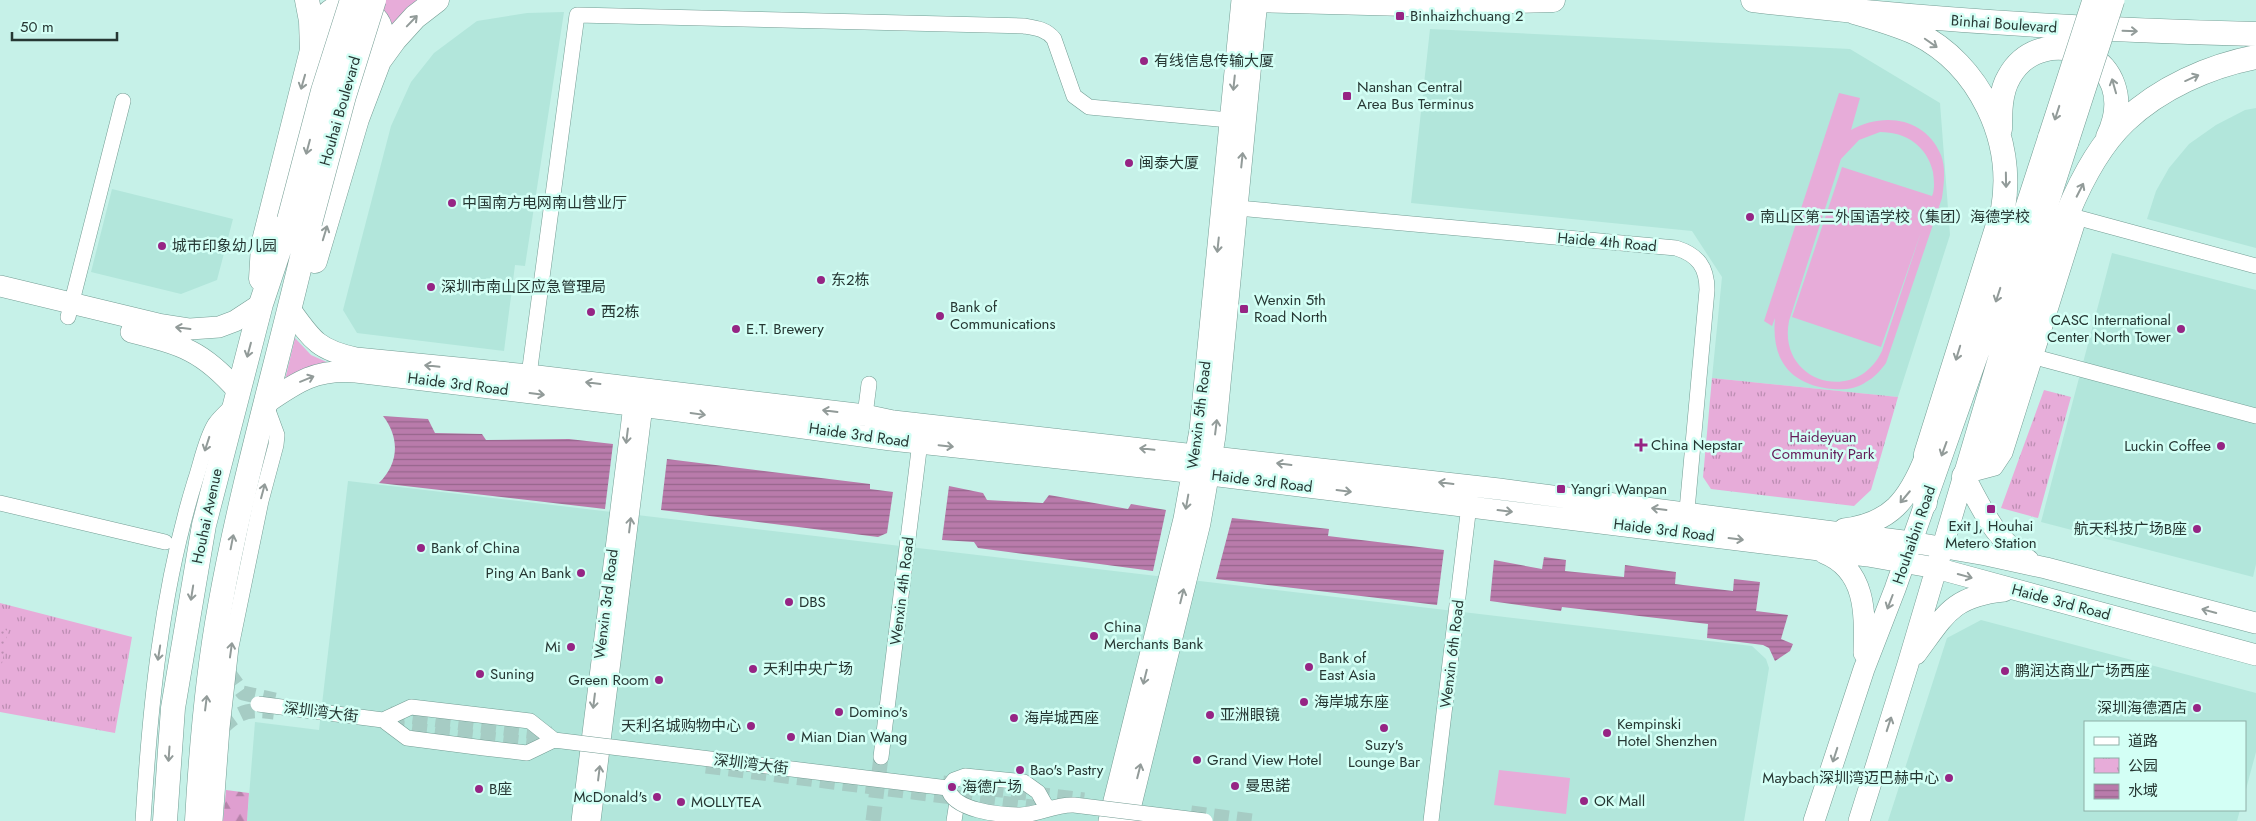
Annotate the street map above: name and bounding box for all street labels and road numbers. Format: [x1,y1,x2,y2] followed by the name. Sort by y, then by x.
[1950,9,2058,39] street label: Binhai Boulevard
[314,54,366,168] street label: Houhai Boulevard
[1556,227,1658,257] street label: Haide 4th Road
[1181,360,1217,470] street label: Wenxin 5th Road
[406,367,510,401] street label: Haide 3rd Road
[807,417,911,453] street label: Haide 3rd Road
[1210,464,1314,498] street label: Haide 3rd Road
[186,466,228,566] street label: Houhai Avenue
[1887,483,1941,587] street label: Houhaibin Road
[1612,513,1716,547] street label: Haide 3rd Road
[884,536,920,646] street label: Wenxin 4th Road
[588,548,624,660] street label: Wenxin 3rd Road
[2009,578,2113,626] street label: Haide 3rd Road
[1434,599,1470,709] street label: Wenxin 6th Road
[282,697,360,727] street label: 深圳湾大街
[712,749,790,779] street label: 深圳湾大街

